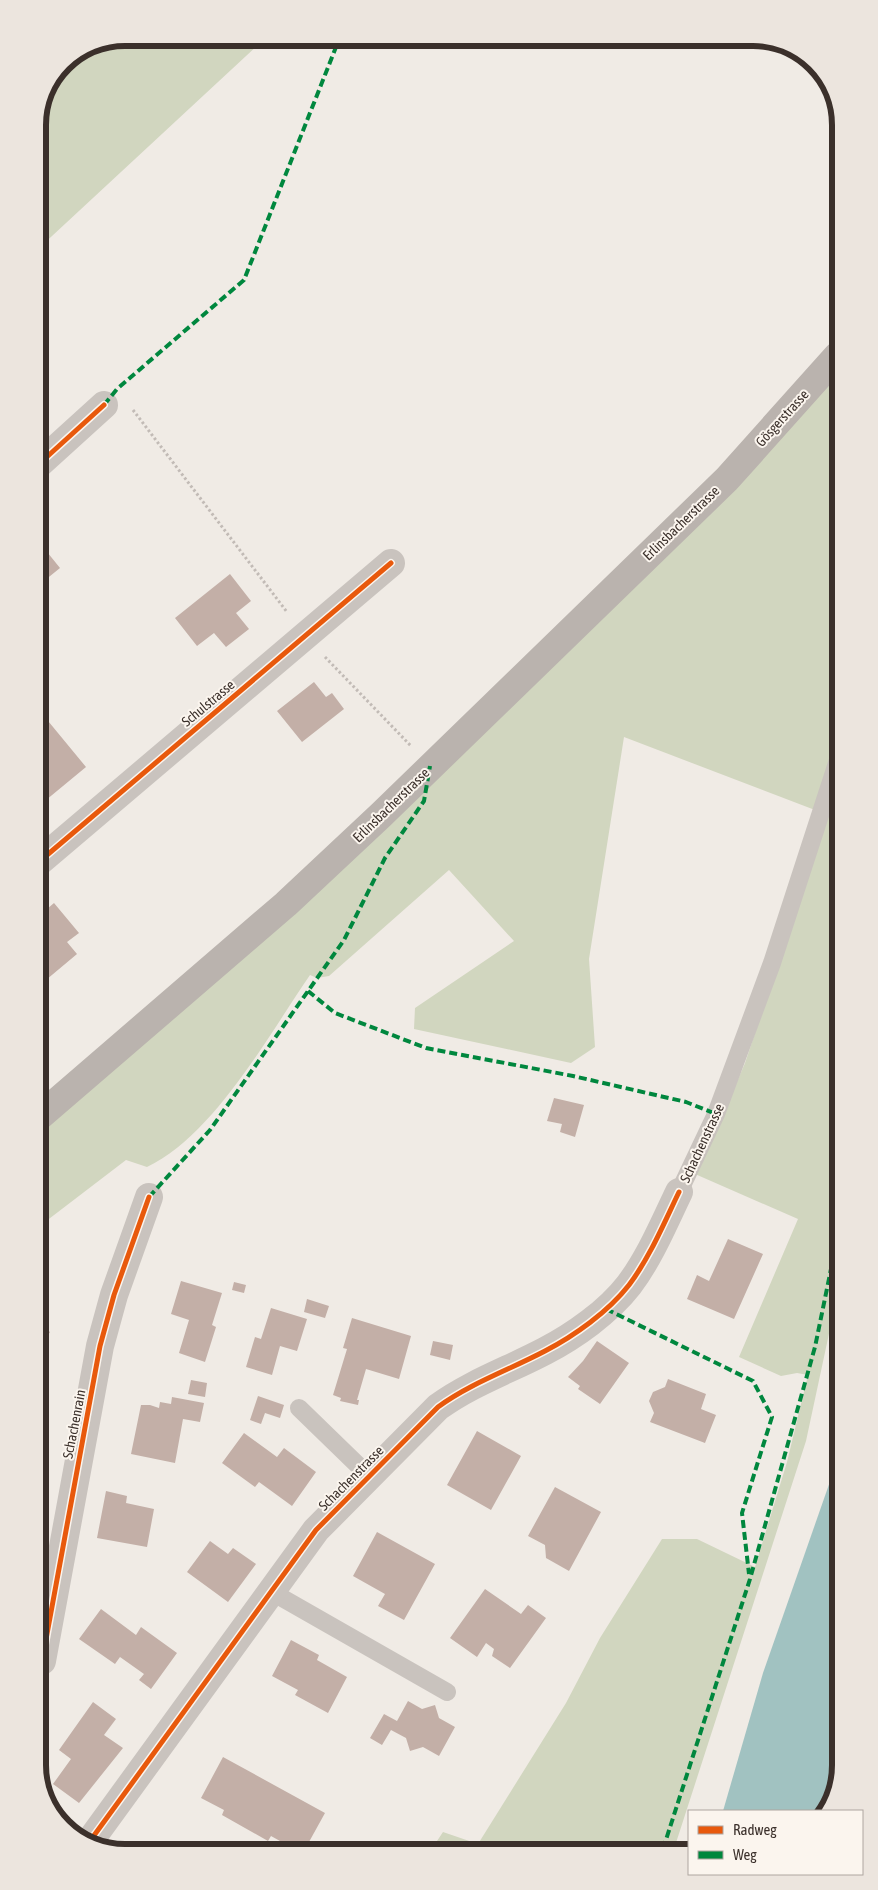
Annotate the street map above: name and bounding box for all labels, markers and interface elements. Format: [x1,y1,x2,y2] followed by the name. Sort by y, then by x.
[752,386,812,450] street label: Gösgerstrasse
[639,483,723,563] street label: Erlinsbacherstrasse
[178,676,238,730] street label: Schulstrasse
[349,765,433,845] street label: Erlinsbacherstrasse
[677,1101,727,1185] street label: Schachenstrasse
[59,1388,89,1460] street label: Schachenrain
[315,1442,387,1514] street label: Schachenstrasse
[688,1810,863,1875] legend
[733,1821,777,1838] text: Radweg
[733,1846,757,1863] text: Weg

